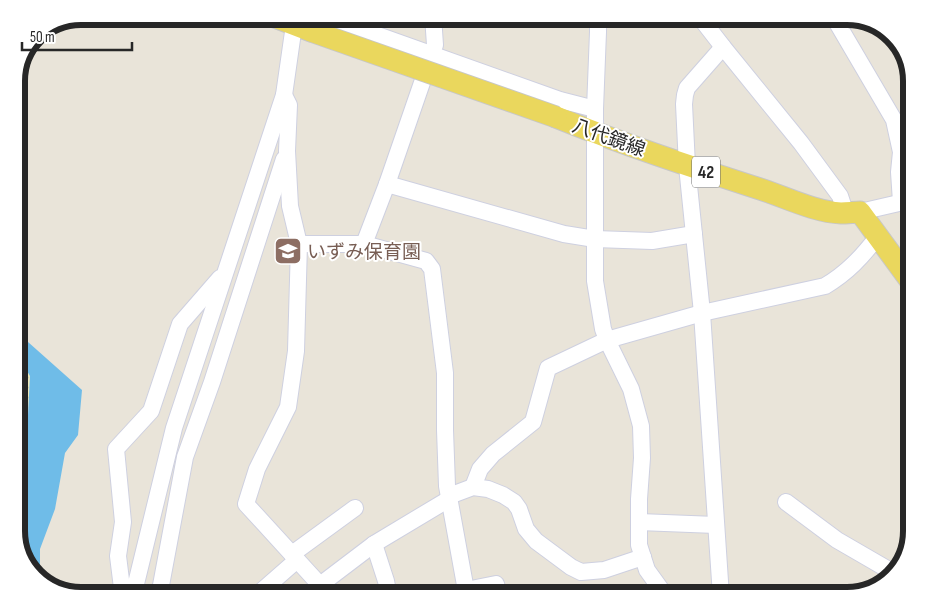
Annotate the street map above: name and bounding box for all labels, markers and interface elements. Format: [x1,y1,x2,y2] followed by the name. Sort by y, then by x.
[22,20,132,52] scale bar
[30,28,55,47] text: 50 m
[569,115,648,162] street label: 八代鏡線
[692,156,720,188] road number: 42
[273,236,303,266] school or university icon: いずみ保育園
[307,241,421,264] place label: いずみ保育園

